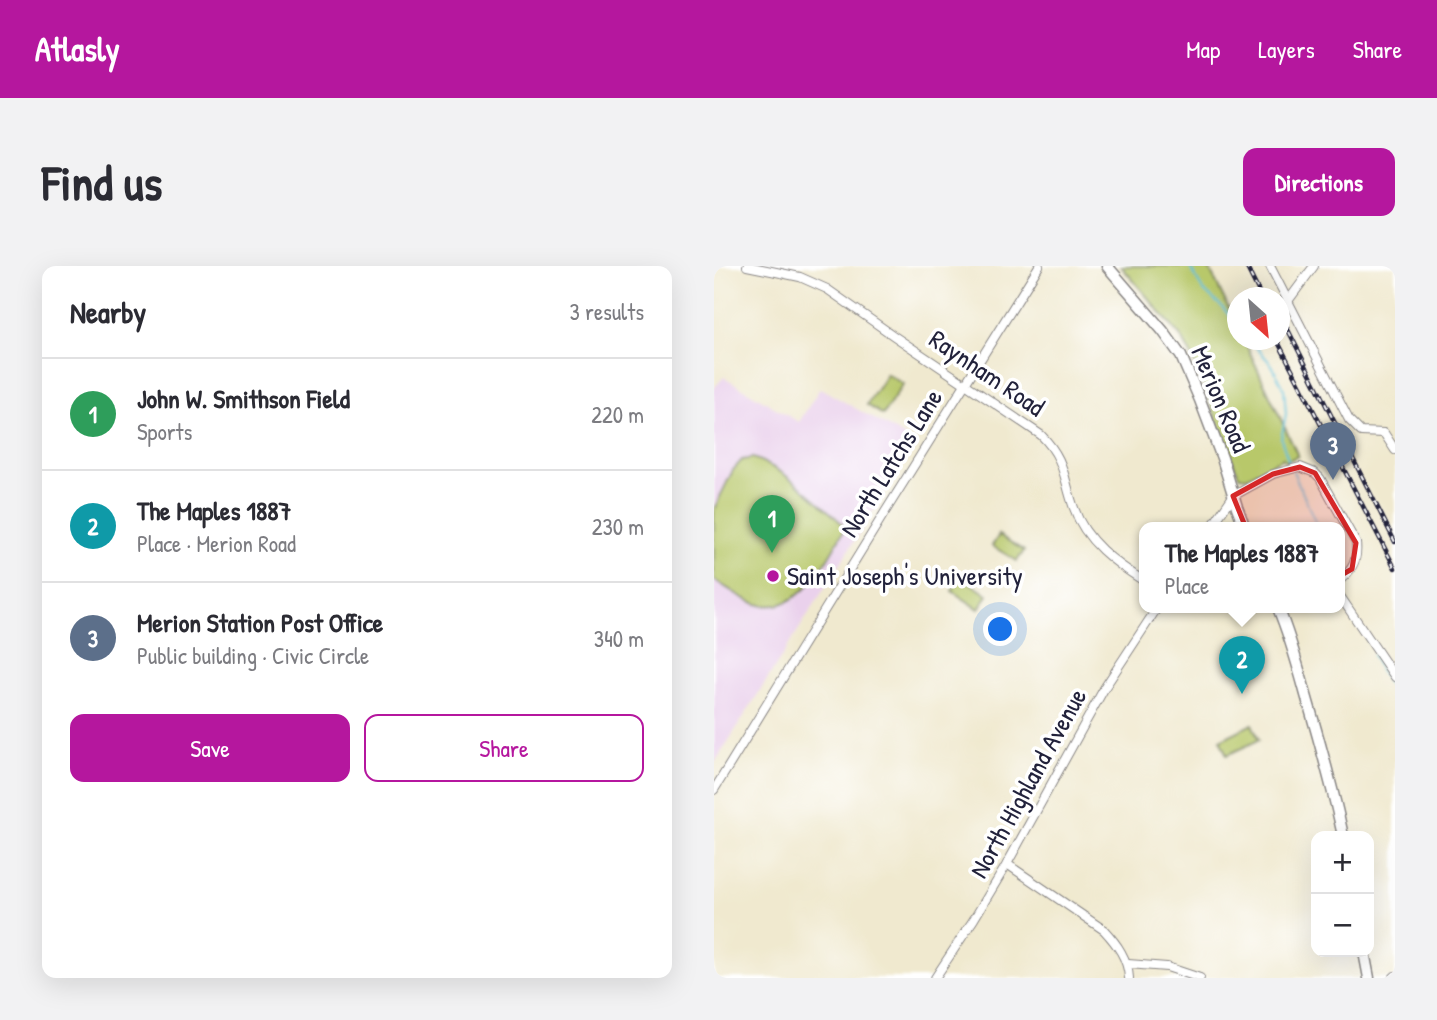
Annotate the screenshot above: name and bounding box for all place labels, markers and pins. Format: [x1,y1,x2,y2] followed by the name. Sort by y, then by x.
[1310,422,1356,480] pin: 3
[749,495,795,553] pin: 1
[787,558,1023,593] place label: Saint Joseph's University
[765,568,781,584] marker: Saint Joseph's University
[1219,636,1265,694] pin: 2

